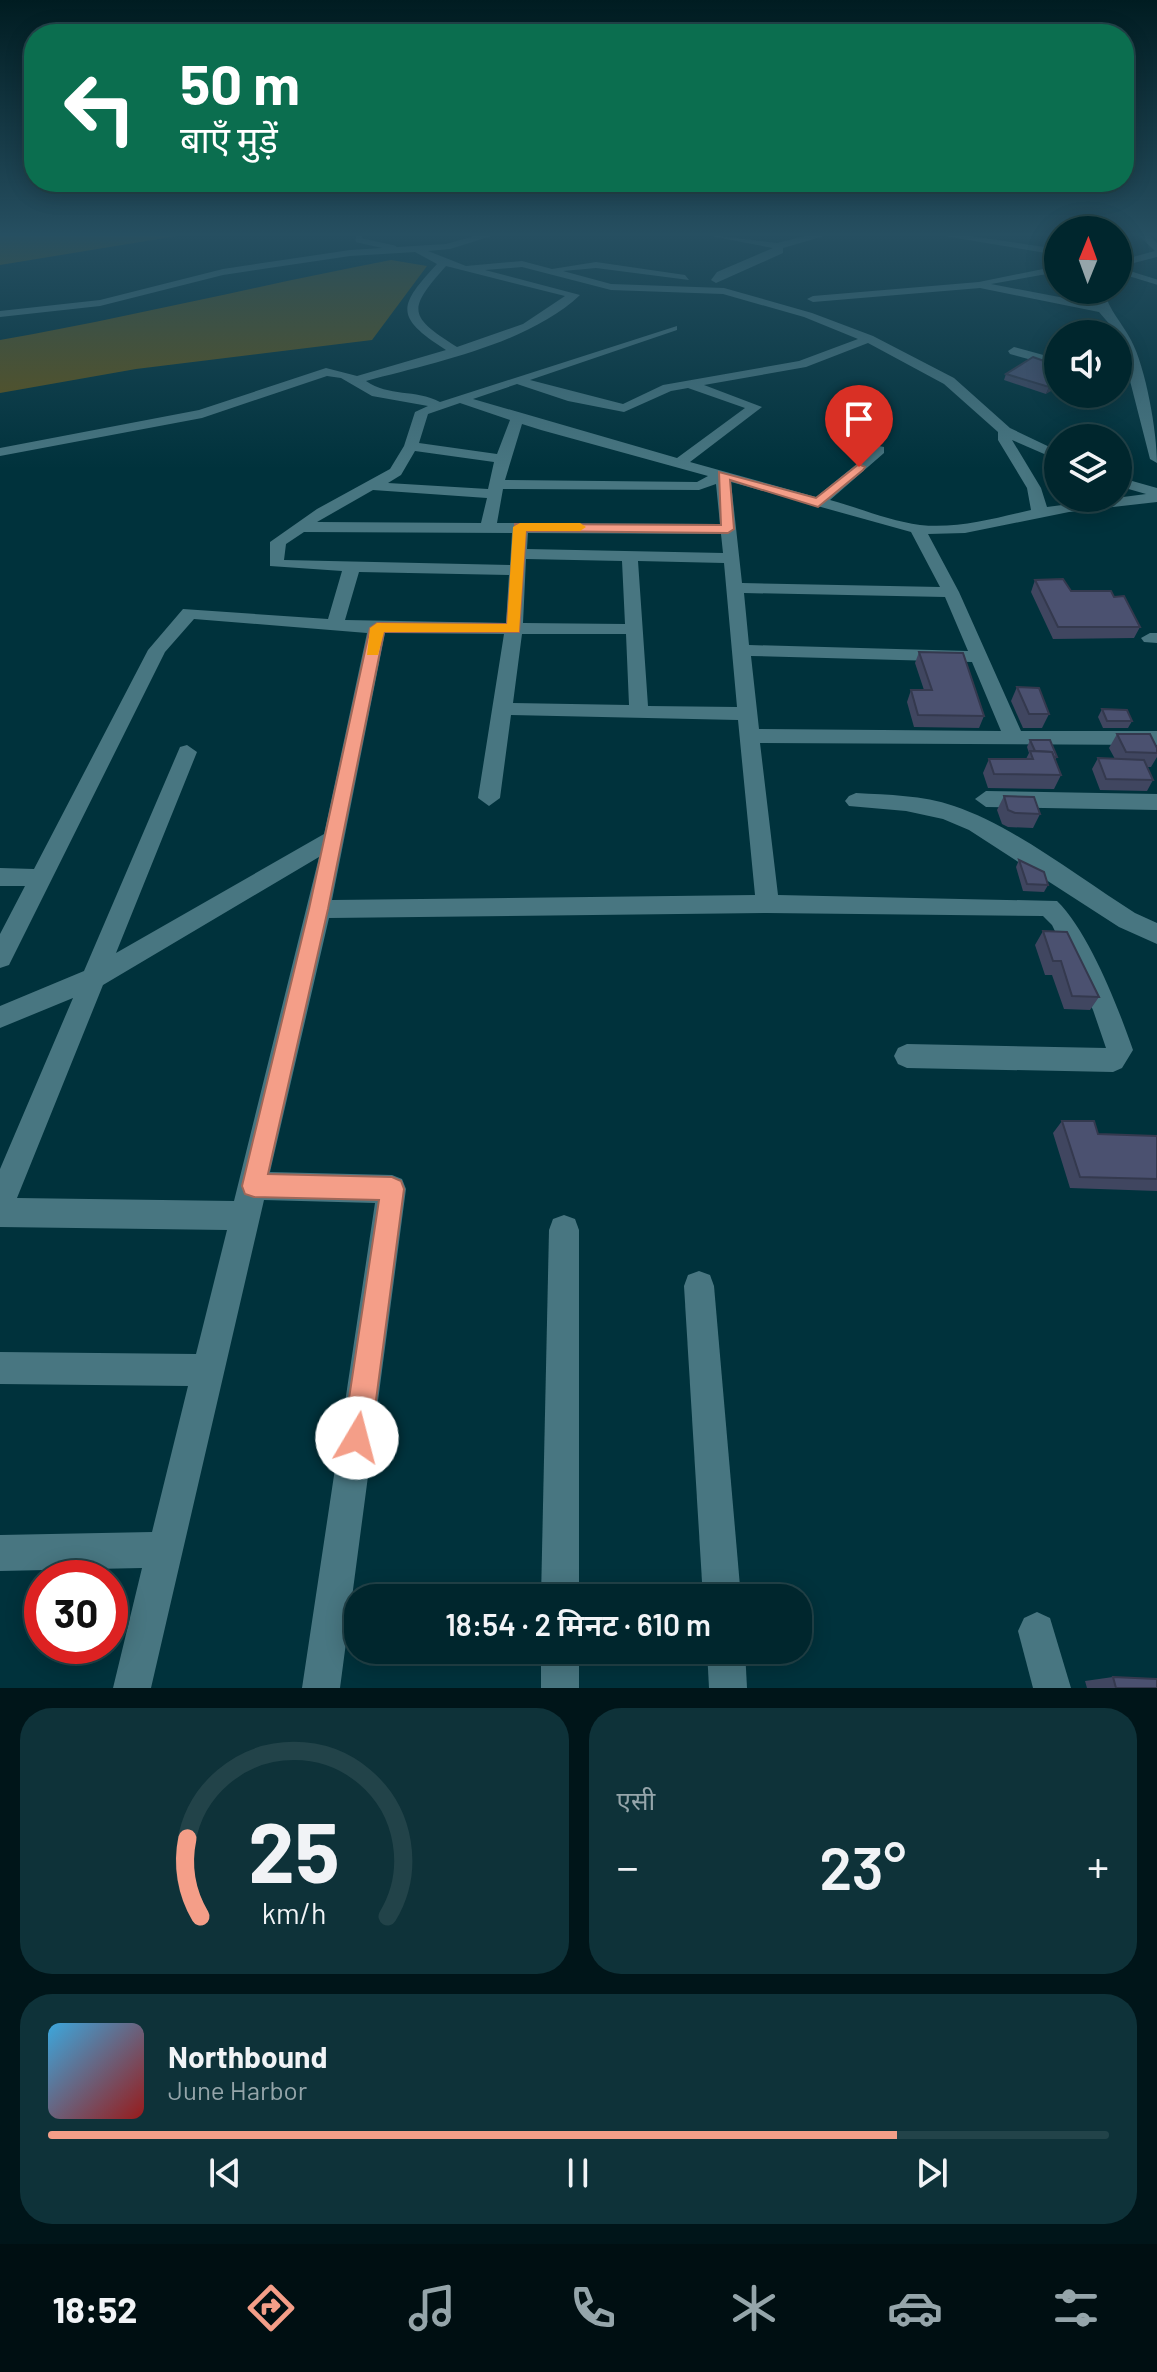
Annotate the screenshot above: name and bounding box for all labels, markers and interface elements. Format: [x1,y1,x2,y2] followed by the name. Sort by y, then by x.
[180,49,300,116] text: 50 m
[48,56,152,160] icon: left
[180,117,278,160] text: बाएँ मुड़ें
[1044,216,1132,304] north arrow
[1044,216,1132,512] map controls
[1044,320,1132,408] button: sound
[825,385,893,467] pin
[837,397,881,441] icon: arrive
[1044,424,1132,512] button: layers
[315,1396,399,1480] position arrow
[24,1560,128,1664] speed limit sign: 30
[445,1606,711,1642] text: 18:54 · 2 मिनट · 610 m
[617,1784,655,1815] text: एसी
[249,1800,340,1900] text: 25
[819,1830,906,1902] text: 23°
[617,1839,639,1892] text: −
[1087,1839,1109,1892] text: +
[262,1895,327,1930] text: km/h
[168,2038,327,2074] text: Northbound
[168,2074,307,2105] text: June Harbor
[203,2151,247,2195] icon: previous
[556,2151,600,2195] icon: pause
[910,2151,954,2195] icon: next
[243,2280,299,2336] icon: directions
[404,2280,460,2336] icon: music
[565,2280,621,2336] icon: phone
[726,2280,782,2336] icon: climate
[887,2280,943,2336] icon: car
[1048,2280,1104,2336] icon: filters
[53,2287,137,2330] text: 18:52

